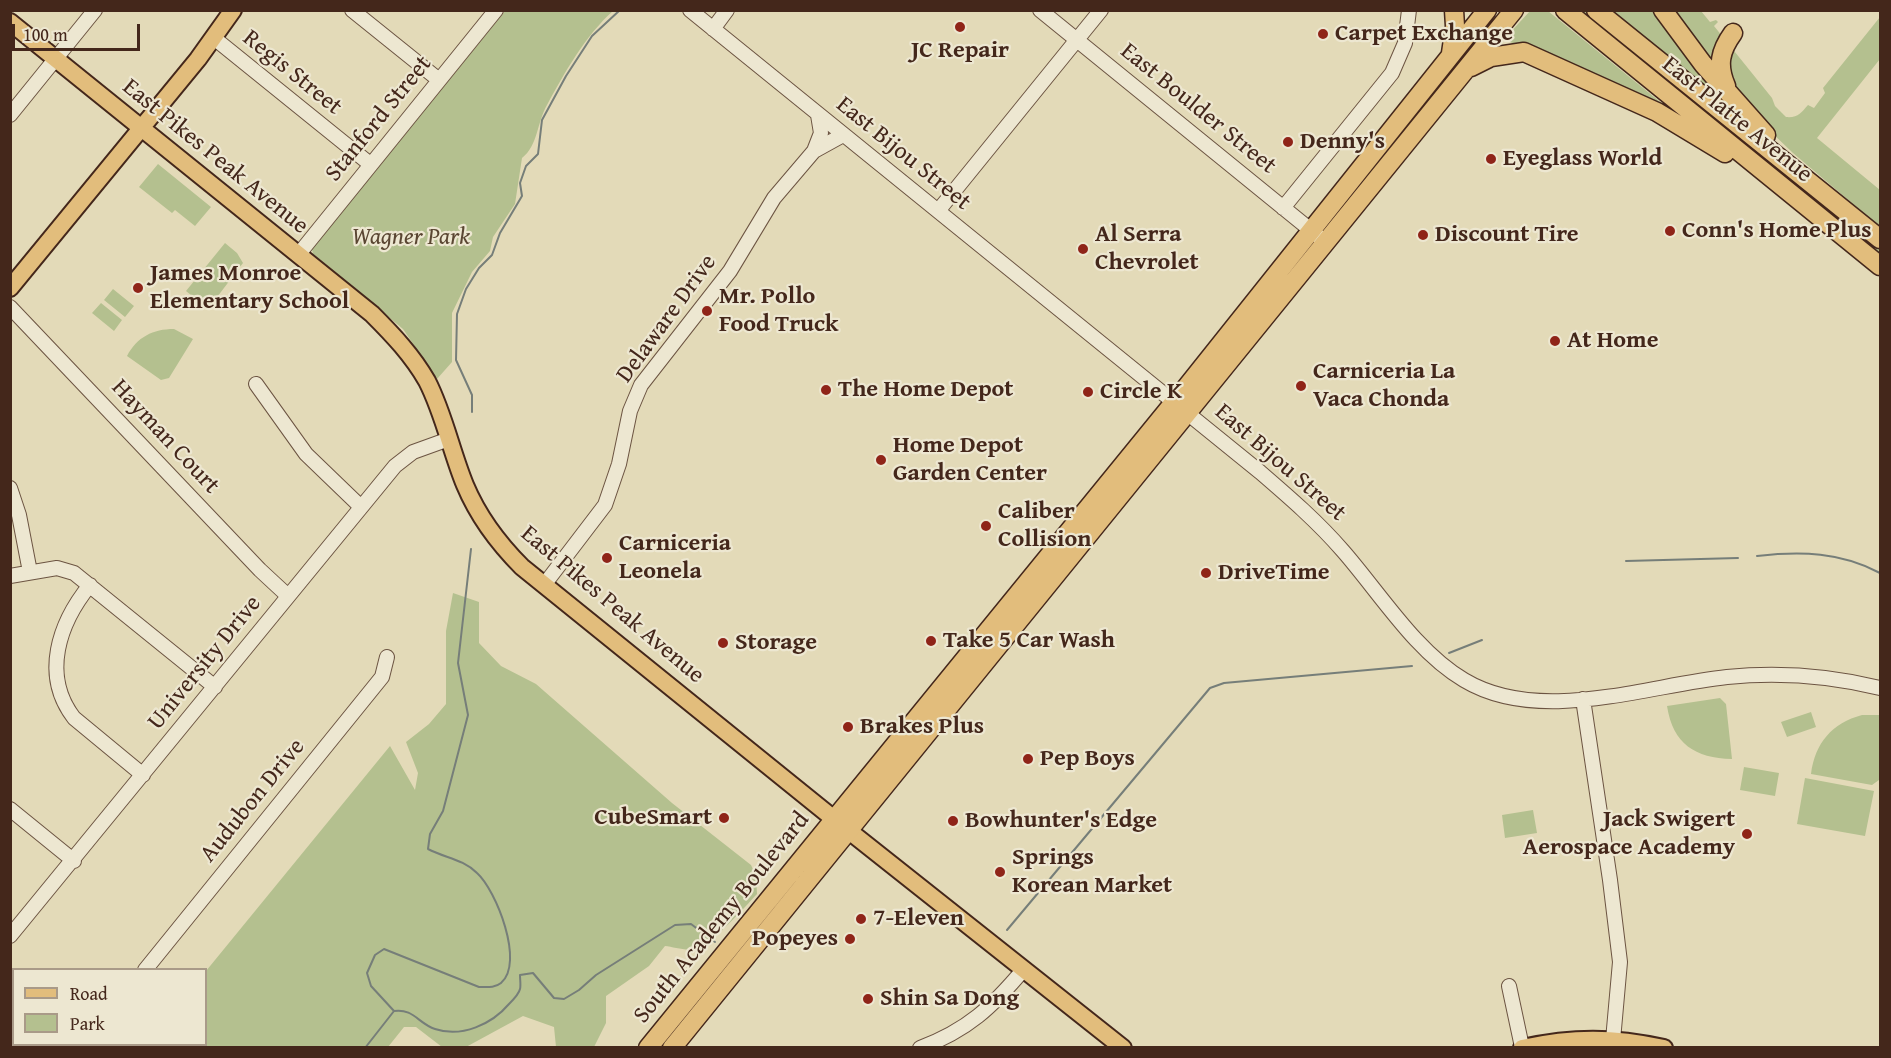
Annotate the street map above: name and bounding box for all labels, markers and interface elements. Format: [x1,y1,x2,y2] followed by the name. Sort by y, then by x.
[15,12,142,50] scale bar
[953,20,967,34] marker: JC Repair
[1335,20,1513,48] place label: Carpet Exchange
[23,21,68,48] text: 100 m
[237,24,347,122] street label: Regis Street
[1316,27,1330,41] marker: Carpet Exchange
[911,37,1009,65] place label: JC Repair
[1114,37,1282,181] street label: East Boulder Street
[320,50,438,188] street label: Stanford Street
[1656,51,1818,189] street label: East Platte Avenue
[116,73,314,241] street label: East Pikes Peak Avenue
[830,91,976,217] street label: East Bijou Street
[1300,128,1385,156] place label: Denny's
[1281,135,1295,149] marker: Denny's
[1503,145,1662,173] place label: Eyeglass World
[1484,152,1498,166] marker: Eyeglass World
[1682,217,1872,245] place label: Conn's Home Plus
[1095,221,1199,277] place label: Al Serra Chevrolet
[1435,221,1579,249] place label: Discount Tire
[352,224,470,252] park label: Wagner Park
[1663,224,1677,238] marker: Conn's Home Plus
[1416,228,1430,242] marker: Discount Tire
[1076,242,1090,256] marker: Al Serra Chevrolet
[611,249,723,389] street label: Delaware Drive
[150,260,349,316] place label: James Monroe Elementary School
[131,281,145,295] marker: James Monroe Elementary School
[719,283,838,339] place label: Mr. Pollo Food Truck
[700,304,714,318] marker: Mr. Pollo Food Truck
[1567,327,1658,355] place label: At Home
[1548,334,1562,348] marker: At Home
[1313,358,1455,414] place label: Carniceria La Vaca Chonda
[105,374,225,500] street label: Hayman Court
[838,376,1013,404] place label: The Home Depot
[1100,378,1182,406] place label: Circle K
[1294,379,1308,393] marker: Carniceria La Vaca Chonda
[819,383,833,397] marker: The Home Depot
[1081,385,1095,399] marker: Circle K
[1208,398,1352,528] street label: East Bijou Street
[893,432,1047,488] place label: Home Depot Garden Center
[874,453,888,467] marker: Home Depot Garden Center
[998,498,1091,554] place label: Caliber Collision
[979,519,993,533] marker: Caliber Collision
[514,520,710,690] street label: East Pikes Peak Avenue
[619,530,731,586] place label: Carniceria Leonela
[600,551,614,565] marker: Carniceria Leonela
[1218,559,1330,587] place label: DriveTime
[1199,566,1213,580] marker: DriveTime
[142,590,268,736] street label: University Drive
[943,627,1115,655] place label: Take 5 Car Wash
[735,629,817,657] place label: Storage
[924,634,938,648] marker: Take 5 Car Wash
[716,636,730,650] marker: Storage
[860,713,984,741] place label: Brakes Plus
[841,720,855,734] marker: Brakes Plus
[194,733,312,869] street label: Audubon Drive
[1040,745,1135,773] place label: Pep Boys
[1021,752,1035,766] marker: Pep Boys
[594,804,712,832] place label: CubeSmart
[628,806,816,1030] street label: South Academy Boulevard
[1523,806,1735,862] place label: Jack Swigert Aerospace Academy
[965,807,1157,835] place label: Bowhunter's Edge
[717,811,731,825] marker: CubeSmart
[946,814,960,828] marker: Bowhunter's Edge
[1740,827,1754,841] marker: Jack Swigert Aerospace Academy
[1012,844,1172,900] place label: Springs Korean Market
[993,865,1007,879] marker: Springs Korean Market
[873,905,964,933] place label: 7-Eleven
[854,912,868,926] marker: 7-Eleven
[752,925,838,953] place label: Popeyes
[843,932,857,946] marker: Popeyes
[12,968,207,1046] legend
[70,980,108,1007] text: Road
[880,985,1019,1013] place label: Shin Sa Dong
[861,992,875,1006] marker: Shin Sa Dong
[70,1010,105,1037] text: Park

